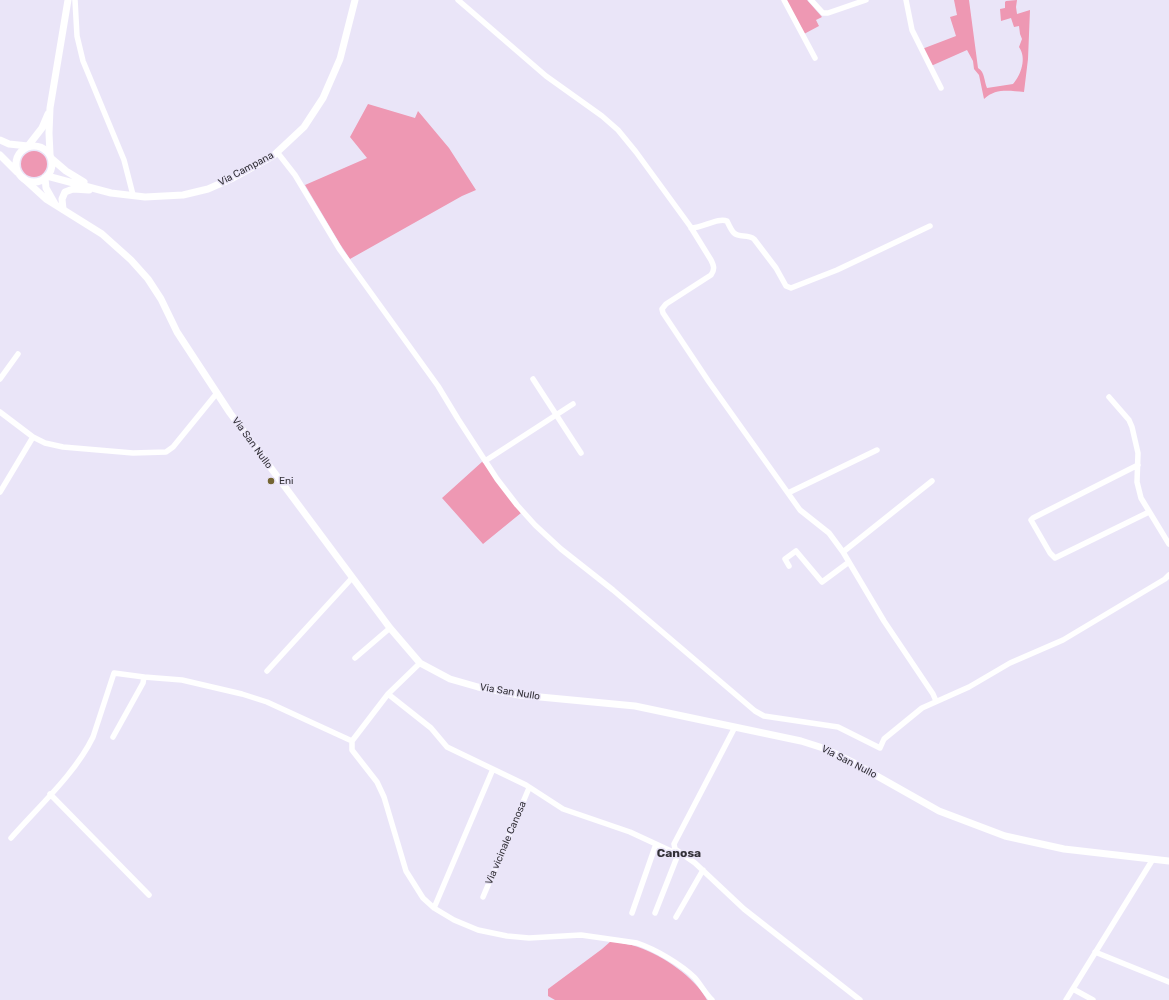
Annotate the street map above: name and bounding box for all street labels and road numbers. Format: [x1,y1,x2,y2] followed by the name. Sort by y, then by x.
[216,149,276,189] street label: Via Campana
[229,415,275,471] street label: Via San Nullo
[479,681,541,703] street label: Via San Nullo
[819,743,879,781] street label: Via San Nullo
[483,799,529,887] street label: Via vicinale Canosa

